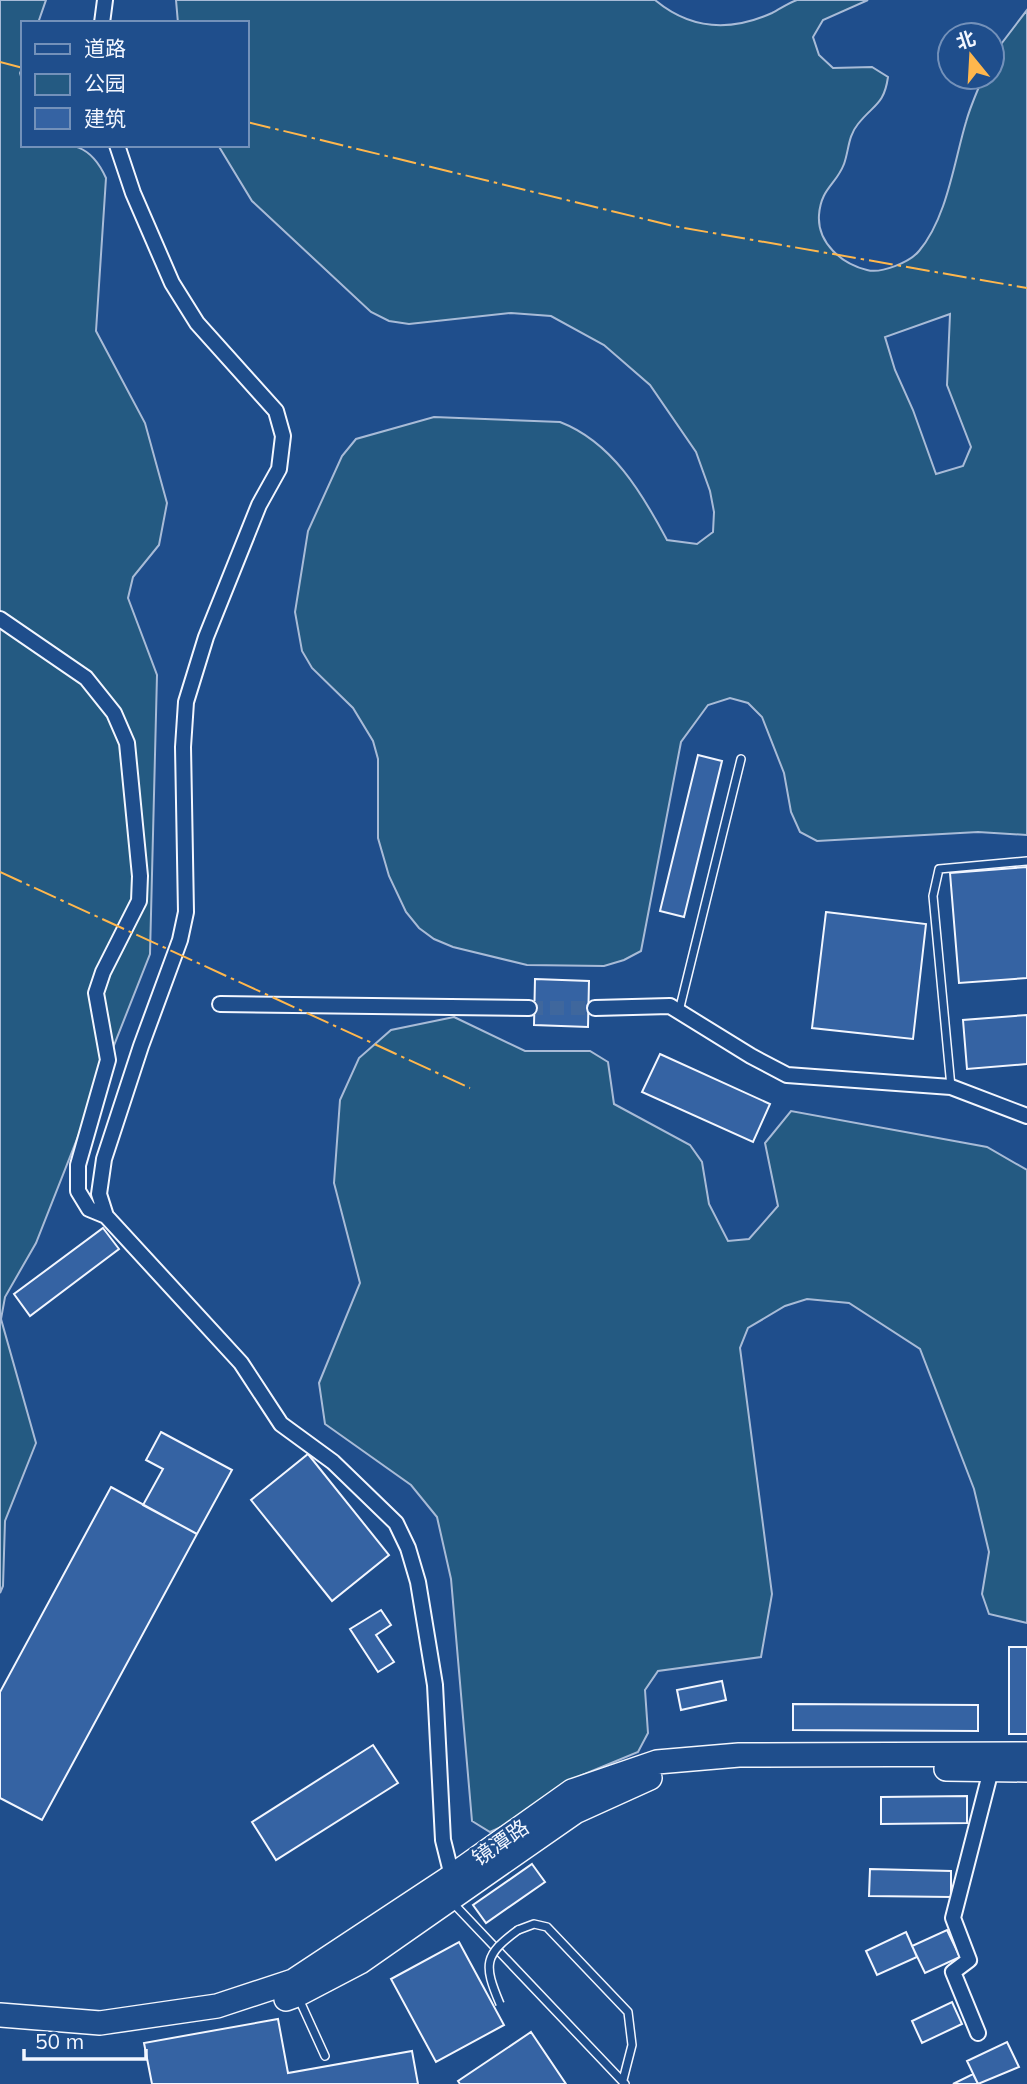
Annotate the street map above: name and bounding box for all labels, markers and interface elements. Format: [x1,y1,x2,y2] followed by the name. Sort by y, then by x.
[21,21,248,147] legend
[936,21,1006,91] north arrow
[953,25,978,54] text: 北
[84,35,126,61] text: 道路
[84,70,126,96] text: 公园
[84,105,126,131] text: 建筑
[467,1813,533,1871] street label: 镜潭路
[24,2018,147,2062] scale bar
[35,2028,84,2054] text: 50 m

